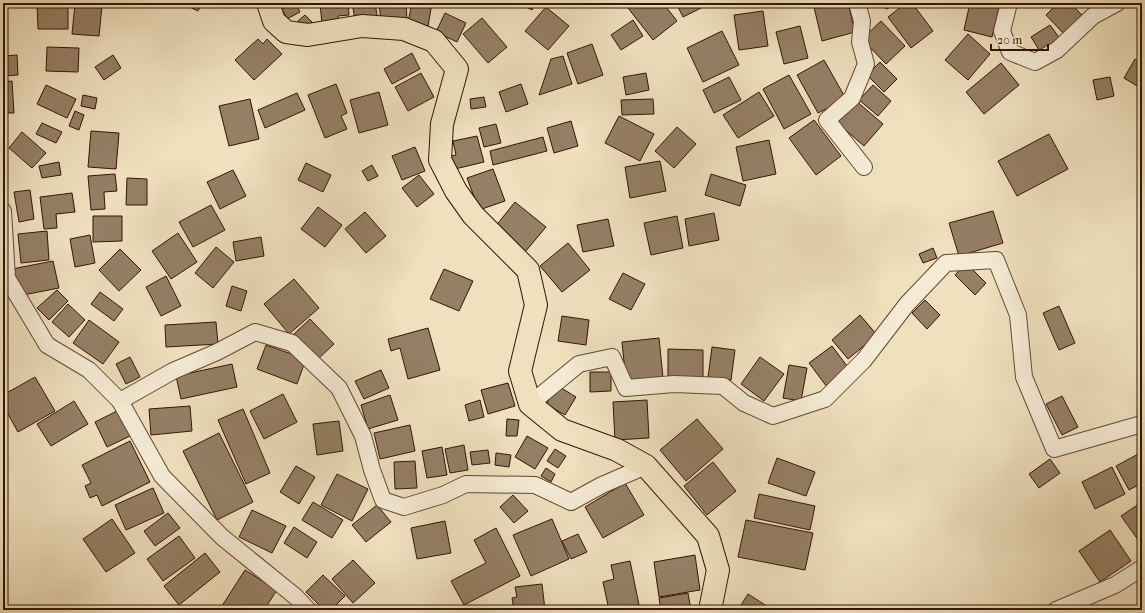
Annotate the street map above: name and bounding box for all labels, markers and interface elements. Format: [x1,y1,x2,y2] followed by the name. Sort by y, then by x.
[991,26,1048,52] scale bar
[997,33,1022,47] text: 20 m

